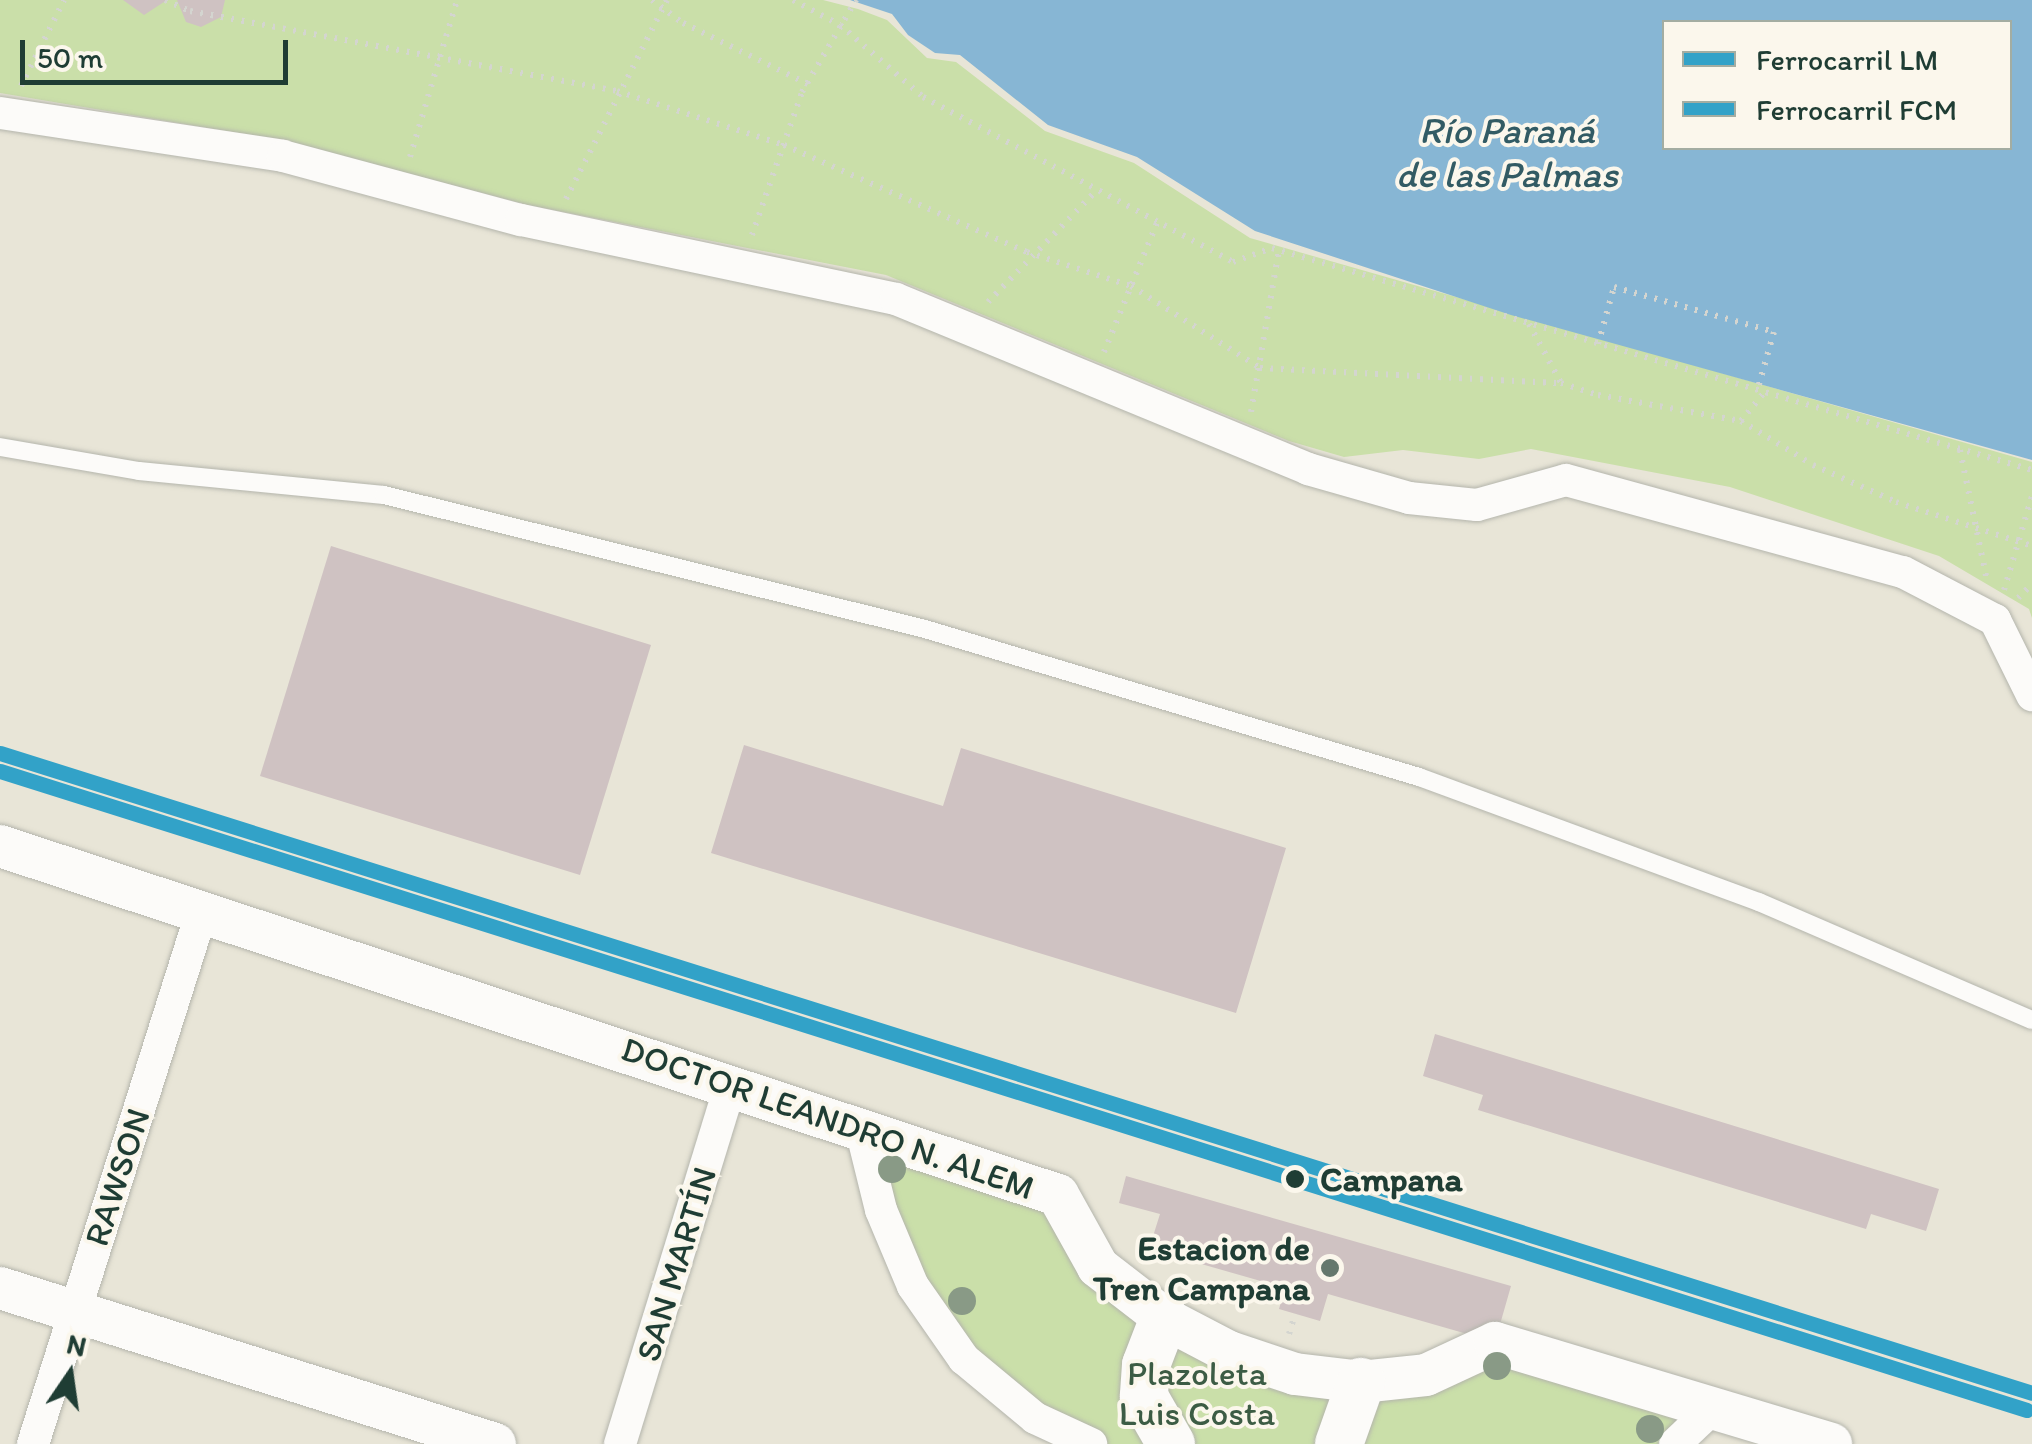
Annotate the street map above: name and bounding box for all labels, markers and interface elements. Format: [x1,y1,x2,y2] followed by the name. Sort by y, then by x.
[25,20,292,82] scale bar
[1662,20,2012,150] legend
[37,39,103,76] text: 50 m
[1756,41,1938,78] text: Ferrocarril LM
[1756,91,1957,128] text: Ferrocarril FCM
[1397,108,1617,198] water label: Río Paraná de las Palmas
[616,1028,1040,1208] street label: DOCTOR LEANDRO N. ALEM
[75,1103,159,1251] street label: RAWSON
[1320,1158,1463,1200] place label: Campana
[626,1162,726,1366] street label: SAN MARTÍN
[1279,1163,1311,1195] marker: Campana
[1093,1227,1310,1309] place label: Estacion de Tren Campana
[1319,1257,1341,1279] marker: Estacion de Tren Campana
[20,1324,120,1424] north arrow
[64,1326,90,1363] text: N
[1119,1352,1275,1434] park label: Plazoleta Luis Costa

